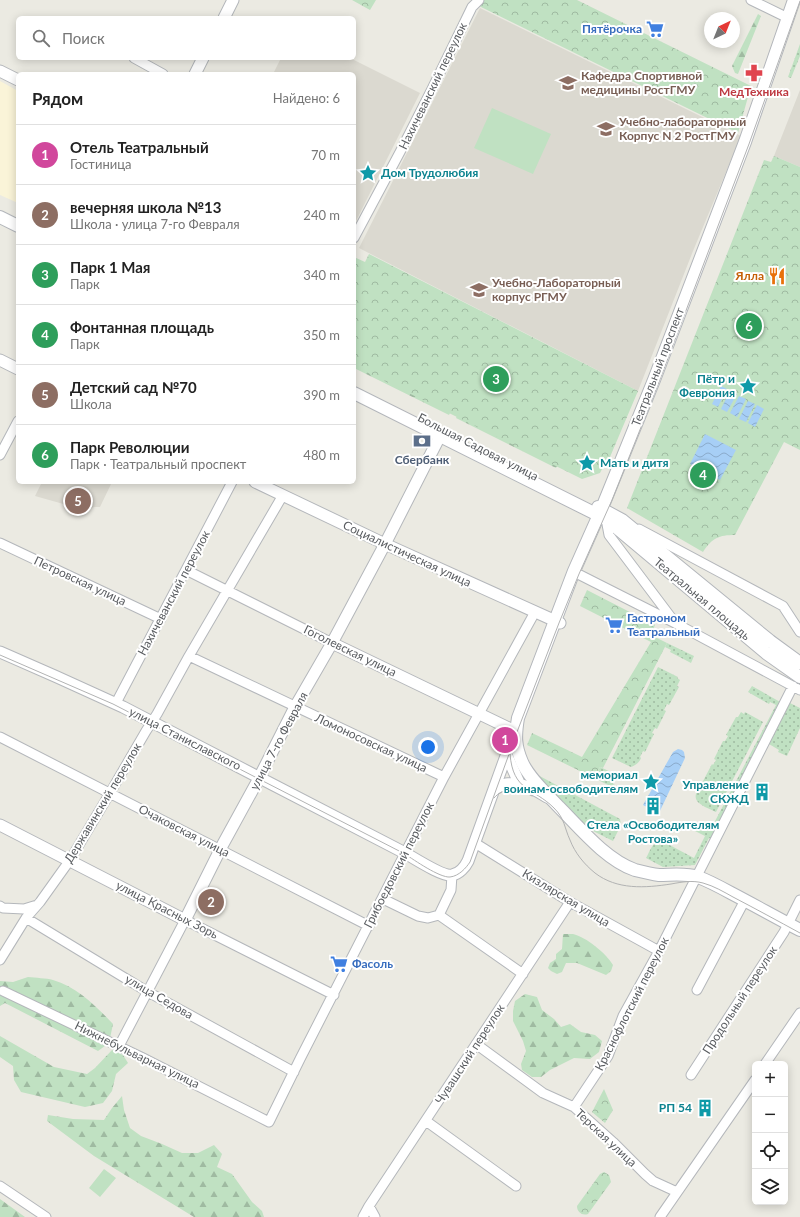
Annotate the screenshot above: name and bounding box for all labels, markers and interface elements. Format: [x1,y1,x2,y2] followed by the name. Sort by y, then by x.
[704,12,740,48] north arrow
[16,16,356,60] search box
[395,19,470,152] street label: Нахичеванский переулок
[645,19,665,39] supermarket icon: Пятёрочка
[582,21,642,36] place label: Пятёрочка
[30,27,52,49] icon: search
[62,29,105,47] text: Поиск
[744,63,764,83] pharmacy icon: МедТехника
[581,68,702,97] place label: Кафедра Спортивной медицины РостГМУ
[558,73,578,93] school or university icon: Кафедра Спортивной медицины РостГМУ
[719,84,789,99] place label: МедТехника
[32,88,83,109] text: Рядом
[273,90,340,106] text: Найдено: 6
[618,114,746,143] place label: Учебно-лабораторный Корпус N 2 РостГМУ
[596,119,616,139] school or university icon: Учебно-лабораторный Корпус N 2 РостГМУ
[70,138,209,156] text: Отель Театральный
[41,147,49,163] text: 1
[311,147,340,163] text: 70 m
[70,156,132,172] text: Гостиница
[358,163,378,183] place icon: Дом Трудолюбия
[381,165,478,180] place label: Дом Трудолюбия
[70,198,221,216] text: вечерняя школа №13
[41,207,49,223] text: 2
[303,207,340,223] text: 240 m
[70,216,240,232] text: Школа · улица 7-го Февраля
[70,258,150,276] text: Парк 1 Мая
[767,266,787,286] restaurant icon: Ялла
[41,267,49,283] text: 3
[303,267,340,283] text: 340 m
[735,268,764,283] place label: Ялла
[491,275,621,304] place label: Учебно-Лабораторный корпус РГМУ
[70,276,100,292] text: Парк
[469,280,489,300] school or university icon: Учебно-Лабораторный корпус РГМУ
[628,305,687,428] street label: Театральный проспект
[736,311,762,341] pin: 6
[70,318,214,336] text: Фонтанная площадь
[41,327,49,343] text: 4
[303,327,340,343] text: 350 m
[70,336,100,352] text: Парк
[483,364,509,394] pin: 3
[679,371,735,400] place label: Пётр и Феврония
[738,376,758,396] place icon: Пётр и Феврония
[70,378,197,396] text: Детский сад №70
[41,387,49,403] text: 5
[303,387,340,403] text: 390 m
[70,396,112,412] text: Школа
[415,410,541,484] street label: Большая Садовая улица
[412,431,432,451] bank icon: Сбербанк
[70,438,190,456] text: Парк Революции
[41,447,49,463] text: 6
[303,447,340,463] text: 480 m
[395,452,450,467] place label: Сбербанк
[577,453,597,473] place icon: Мать и дитя
[600,455,669,470] place label: Мать и дитя
[70,456,246,472] text: Парк · Театральный проспект
[690,460,716,490] pin: 4
[65,486,91,516] pin: 5
[341,517,474,590] street label: Социалистическая улица
[134,527,213,658] street label: Нахичеванский переулок
[32,553,129,609] street label: Петровская улица
[651,554,754,643] street label: Театральная площадь
[627,610,700,639] place label: Гастроном Театральный
[604,615,624,635] supermarket icon: Гастроном Театральный
[301,622,399,680] street label: Гоголевская улица
[246,689,311,792] street label: улица 7-го Февраля
[127,704,244,773] street label: улица Станиславского
[312,710,430,775] street label: Ломоносовская улица
[492,725,518,755] pin: 1
[418,737,438,757] your location
[61,739,145,866] street label: Державинский переулок
[504,767,638,796] place label: мемориал воинам-освободителям
[641,772,661,792] place icon: мемориал воинам-освободителям
[682,777,750,806] place label: Управление СКЖД
[752,782,772,802] building icon: Управление СКЖД
[643,796,663,816] building icon: Стела «Освободителям Ростова»
[360,799,437,930] street label: Грибоедовский переулок
[136,801,232,860] street label: Очаковская улица
[587,817,719,846] place label: Стела «Освободителям Ростова»
[520,865,613,930] street label: Кизлярская улица
[114,877,221,942] street label: улица Красных Зорь
[198,887,224,917] pin: 2
[591,934,672,1073] street label: Краснофлотский переулок
[699,942,781,1057] street label: Продольный переулок
[329,954,349,974] supermarket icon: Фасоль
[352,956,393,971] place label: Фасоль
[123,971,196,1022] street label: улица Седова
[432,1000,508,1107] street label: Чувашский переулок
[72,1018,202,1091] street label: Нижнебульварная улица
[752,1061,788,1205] map controls
[752,1061,788,1097] button: +
[752,1097,788,1133] button: −
[695,1098,715,1118] building icon: РП 54
[659,1100,692,1115] place label: РП 54
[573,1105,640,1170] street label: Терская улица
[752,1133,788,1169] button: locate
[752,1169,788,1205] button: layers

